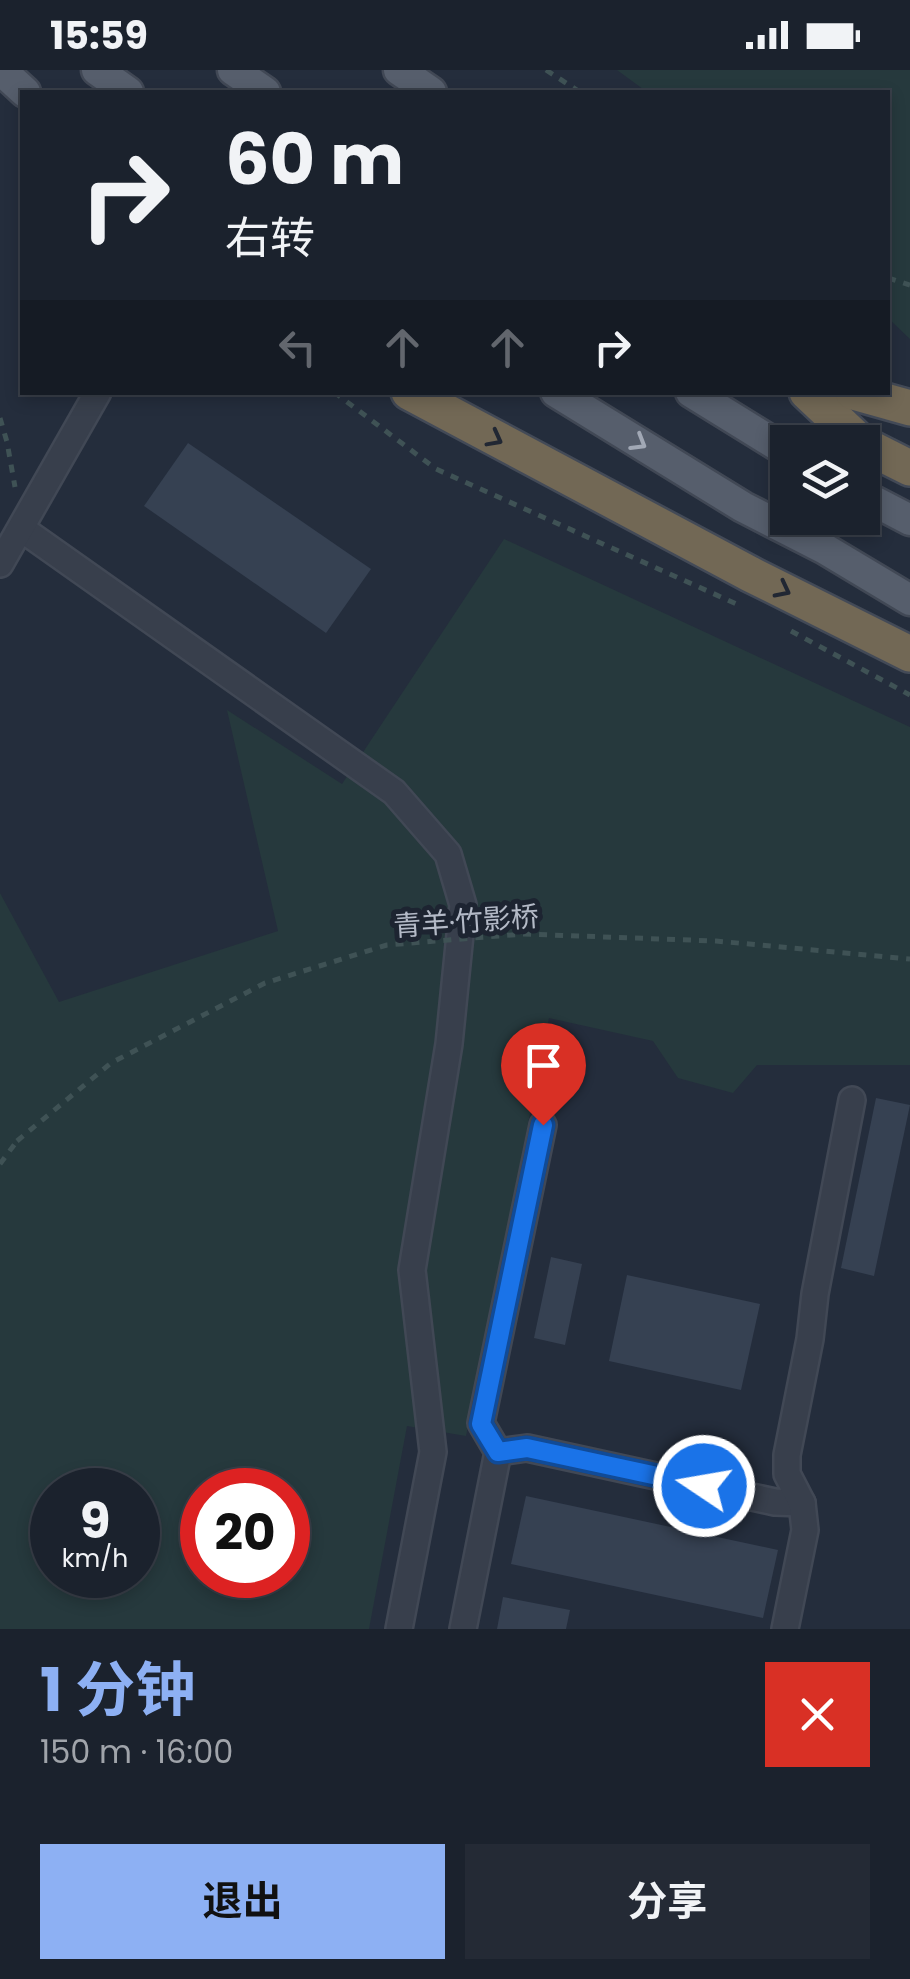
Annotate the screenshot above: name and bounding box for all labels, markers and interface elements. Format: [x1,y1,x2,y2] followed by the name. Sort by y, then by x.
[50,9,148,62] text: 15:59
[225,110,404,209] text: 60 m
[60,130,190,260] icon: right
[225,207,315,270] text: 右转
[270,320,325,375] icon: left
[375,320,430,375] icon: ahead
[480,320,535,375] icon: ahead
[585,320,640,375] icon: right
[770,425,880,535] map controls
[770,425,880,535] button: layers
[485,426,503,446] one-way arrow
[628,431,646,450] one-way arrow
[772,578,790,598] one-way arrow
[392,897,540,946] street label: 青羊·竹影桥
[501,1023,586,1126] pin
[516,1038,571,1093] icon: arrive
[652,1434,756,1538] position arrow
[180,1468,310,1598] speed limit sign: 20
[80,1485,110,1556] text: 9
[62,1541,128,1576] text: km/h
[40,1648,195,1732] text: 1 分钟
[765,1662,870,1767] button: close
[40,1729,233,1774] text: 150 m · 16:00
[40,1844,445,1959] button: 退出
[465,1844,870,1959] button: 分享

